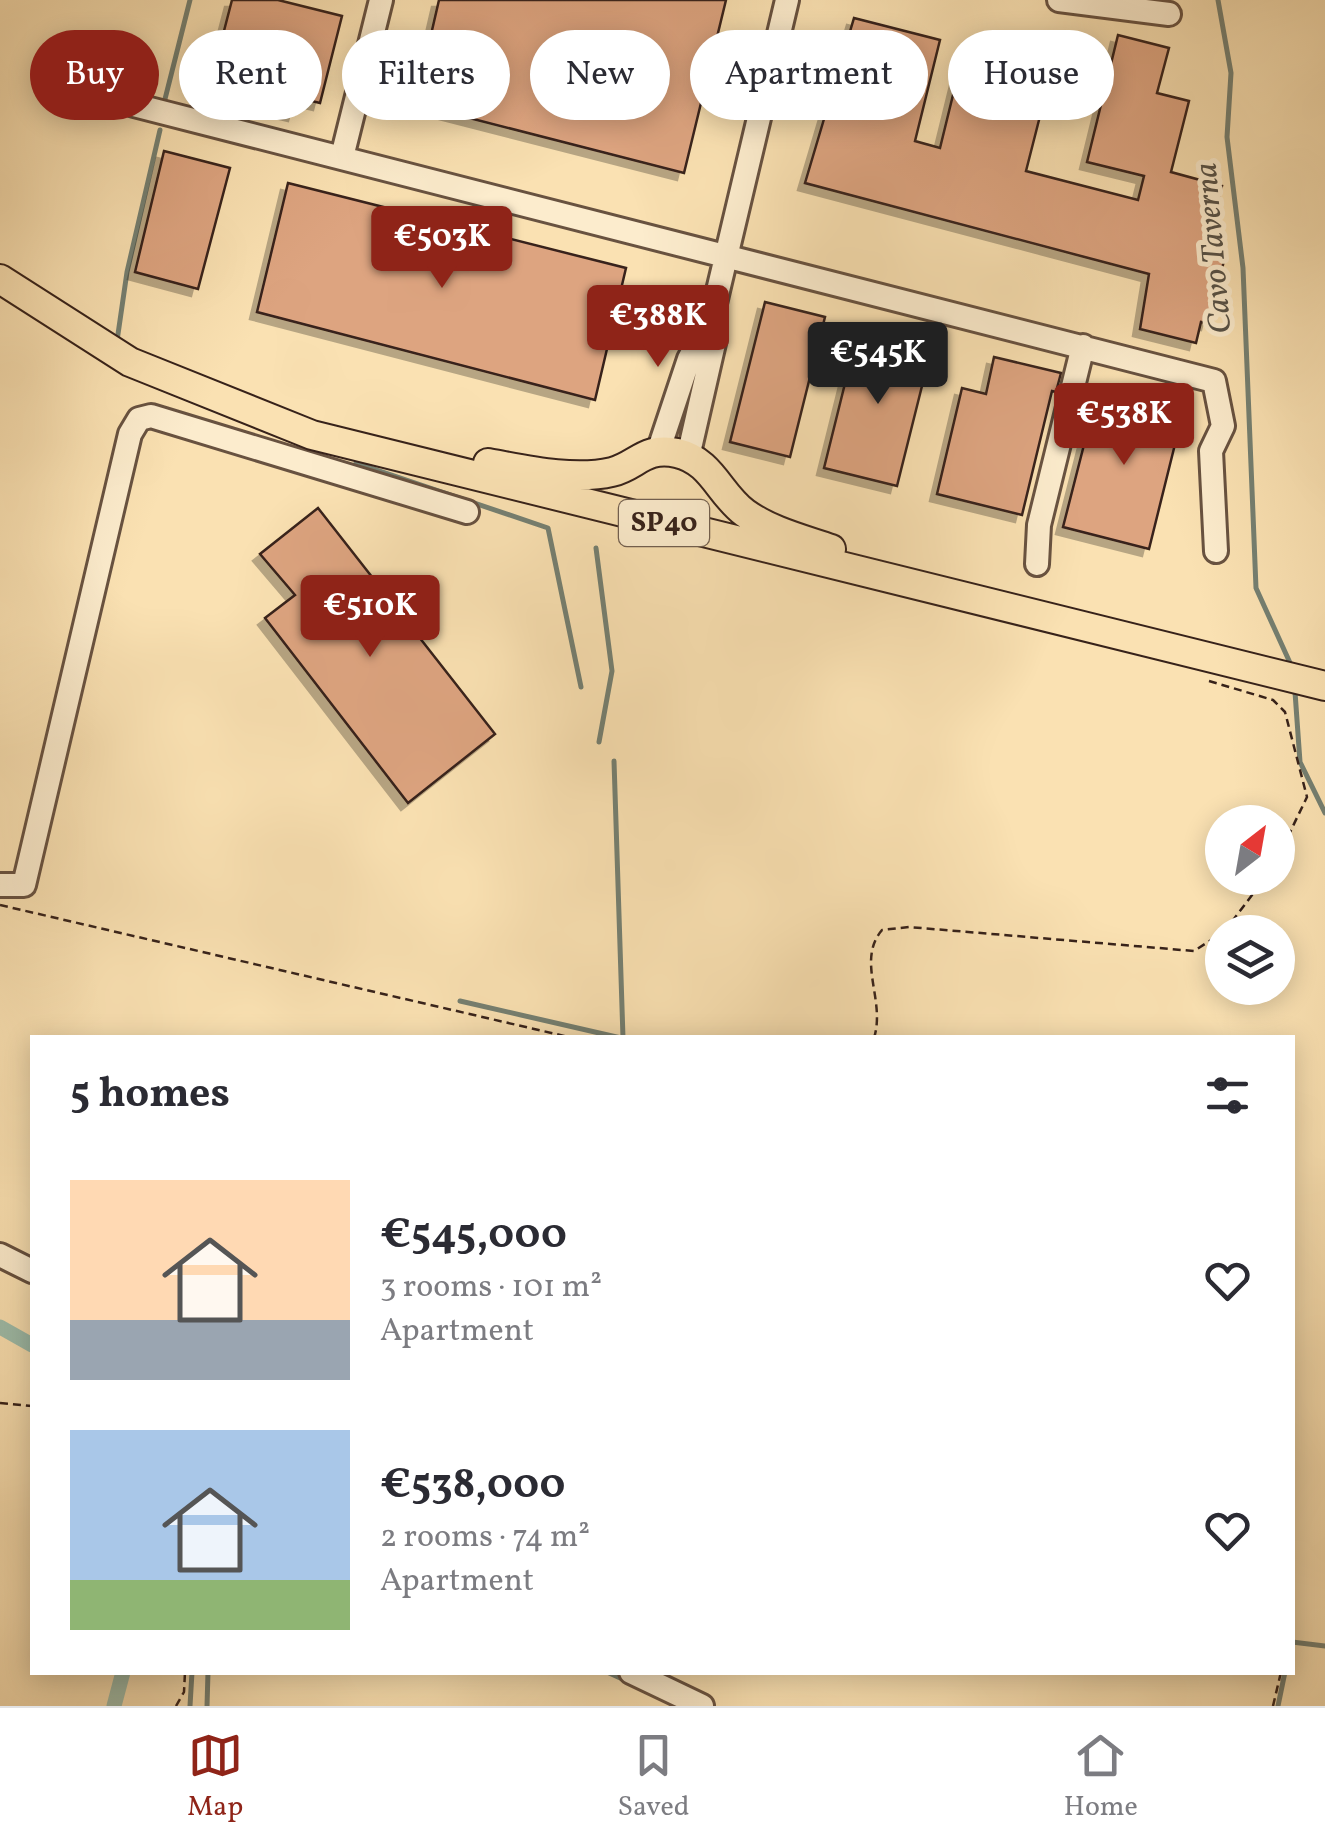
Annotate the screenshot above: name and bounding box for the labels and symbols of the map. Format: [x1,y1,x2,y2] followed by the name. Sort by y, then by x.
[1186,161,1244,335] water label: Cavo Taverna
[372,206,512,291] pin: €503K
[588,285,728,370] pin: €388K
[808,322,948,407] pin: €545K
[1054,383,1194,468] pin: €538K
[619,500,709,546] road number: SP40
[300,575,440,660] pin: €510K
[1205,805,1295,895] north arrow

